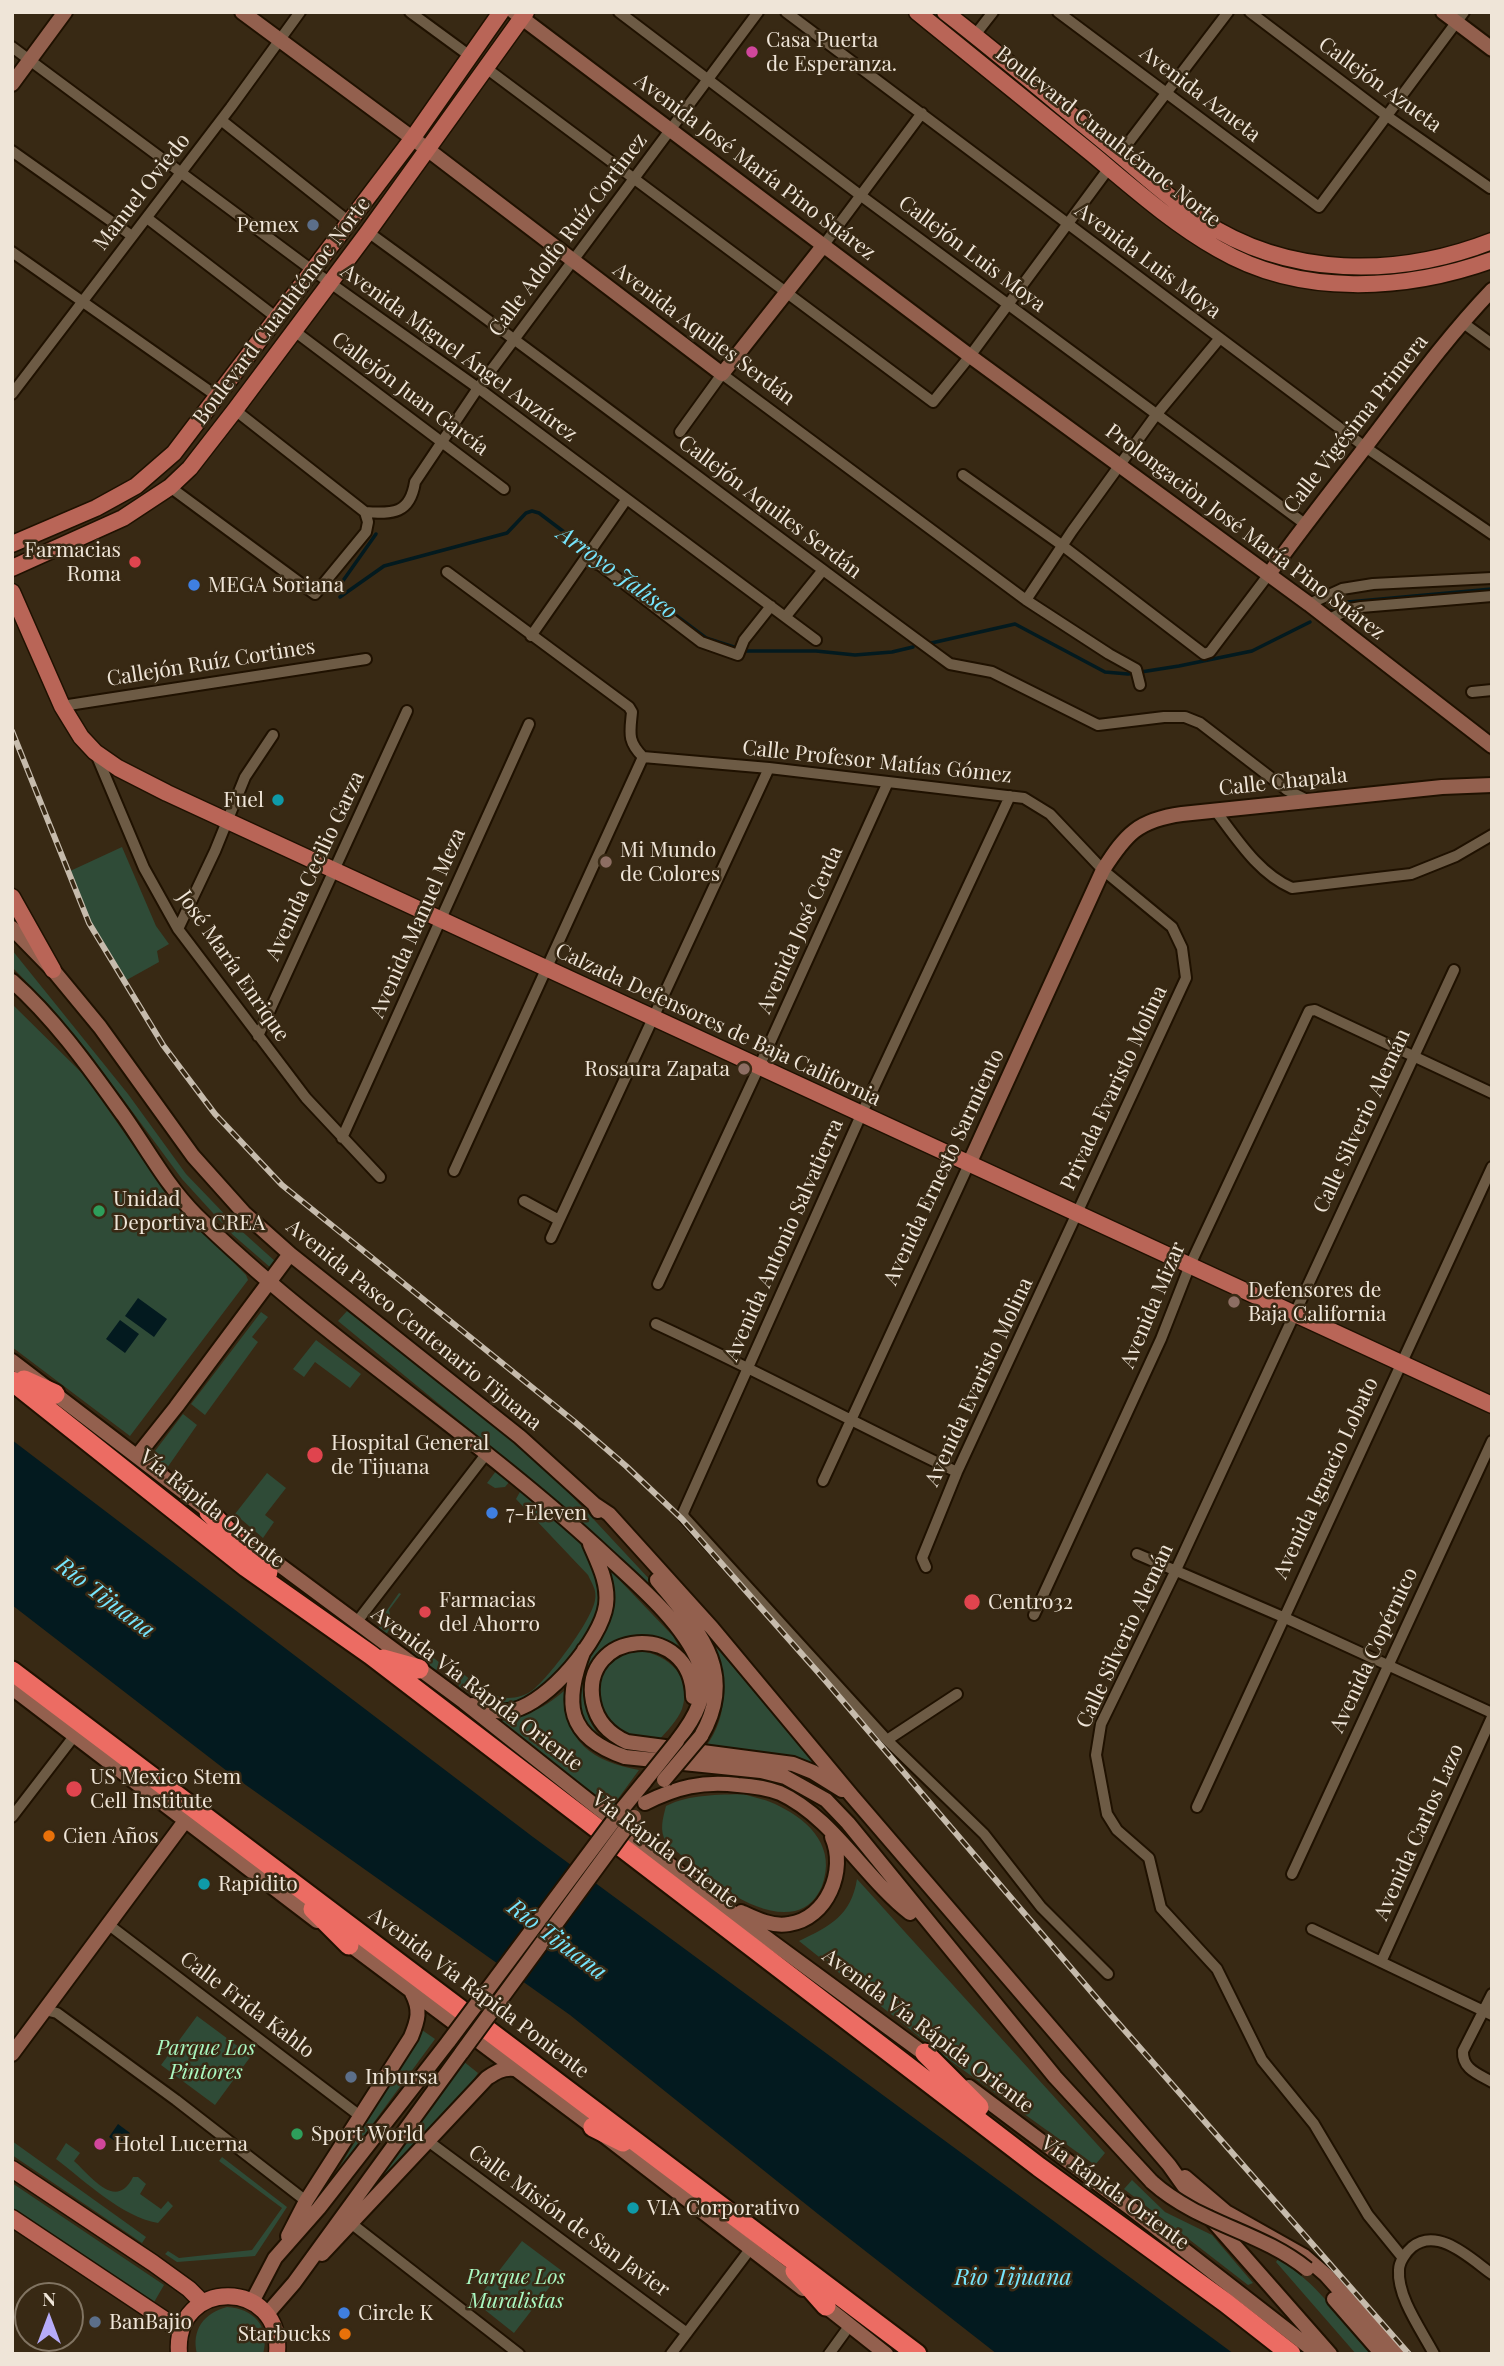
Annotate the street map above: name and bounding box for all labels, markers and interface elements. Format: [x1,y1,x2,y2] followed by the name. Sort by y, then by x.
[766,27,897,77] place label: Casa Puerta de Esperanza.
[1313,32,1447,138] street label: Callejón Azueta
[1135,40,1265,148] street label: Avenida Azueta
[990,41,1226,233] street label: Boulevard Cuauhtémoc Norte
[744,44,760,60] marker: Casa Puerta de Esperanza.
[630,68,880,266] street label: Avenida José María Pino Suárez
[88,128,196,256] street label: Manuel Oviedo
[483,128,653,342] street label: Calle Adolfo Ruíz Cortinez
[893,190,1051,318] street label: Callejón Luis Moya
[188,192,376,430] street label: Boulevard Cuauhtémoc Norte
[1070,198,1226,324] street label: Avenida Luis Moya
[236,212,299,238] place label: Pemex
[305,217,321,233] marker: Pemex
[608,257,800,411] street label: Avenida Aquiles Serdán
[336,259,582,447] street label: Avenida Miguel Ángel Anzúrez
[327,327,493,461] street label: Callejón Juan García
[1278,330,1434,518] street label: Calle Vigésima Primera
[1100,419,1390,645] street label: Prolongaciòn José María Pino Suárez
[673,430,867,584] street label: Callejón Aquiles Serdán
[552,520,682,626] water label: Arroyo Jalisco
[24,537,121,587] place label: Farmacias Roma
[127,554,143,570] marker: Farmacias Roma
[208,572,344,598] place label: MEGA Soriana
[186,577,202,593] marker: MEGA Soriana
[105,634,317,692] street label: Callejón Ruíz Cortines
[741,735,1013,789] street label: Calle Profesor Matías Gómez
[1218,763,1348,801] street label: Calle Chapala
[260,767,370,965] street label: Avenida Cecilio Garza
[223,787,264,813] place label: Fuel
[270,792,286,808] marker: Fuel
[365,824,471,1022] street label: Avenida Manuel Meza
[620,837,720,887] place label: Mi Mundo de Colores
[752,842,848,1018] street label: Avenida José Cerda
[598,854,614,870] marker: Mi Mundo de Colores
[171,886,295,1046] street label: José María Enrique
[551,938,885,1112] street label: Calzada Defensores de Baja California
[1055,982,1173,1194] street label: Privada Evaristo Molina
[1308,1025,1416,1217] street label: Calle Silverio Alemán
[878,1045,1010,1289] street label: Avenida Ernesto Sarmiento
[584,1056,730,1082] place label: Rosaura Zapata
[736,1061,752,1077] marker: Rosaura Zapata
[719,1115,849,1365] street label: Avenida Antonio Salvatierra
[113,1186,265,1236] place label: Unidad Deportiva CREA
[91,1203,107,1219] marker: Unidad Deportiva CREA
[281,1214,547,1436] street label: Avenida Paseo Centenario Tijuana
[1115,1238,1191,1372] street label: Avenida Mizar
[920,1274,1038,1490] street label: Avenida Evaristo Molina
[1248,1277,1387,1327] place label: Defensores de Baja California
[1226,1294,1242,1310] marker: Defensores de Baja California
[1268,1373,1384,1583] street label: Avenida Ignacio Lobato
[331,1430,489,1480] place label: Hospital General de Tijuana
[134,1444,290,1574] street label: Vía Rápida Oriente
[305,1445,325,1465] marker: Hospital General de Tijuana
[506,1500,587,1526] place label: 7-Eleven
[484,1505,500,1521] marker: 7-Eleven
[1071,1540,1179,1732] street label: Calle Silverio Alemán
[50,1552,160,1644] water label: Río Tijuana
[1325,1564,1423,1736] street label: Avenida Copérnico
[439,1587,540,1637] place label: Farmacias del Ahorro
[988,1589,1073,1615] place label: Centro32
[962,1592,982,1612] marker: Centro32
[366,1601,588,1777] street label: Avenida Vía Rápida Oriente
[417,1604,433,1620] marker: Farmacias del Ahorro
[1369,1740,1469,1924] street label: Avenida Carlos Lazo
[90,1764,241,1814] place label: US Mexico Stem Cell Institute
[64,1779,84,1799] marker: US Mexico Stem Cell Institute
[587,1787,743,1913] street label: Vía Rápida Oriente
[63,1823,159,1849] place label: Cien Años
[41,1828,57,1844] marker: Cien Años
[218,1871,298,1897] place label: Rapidito
[196,1876,212,1892] marker: Rapidito
[502,1894,612,1986] water label: Río Tijuana
[364,1902,594,2084] street label: Avenida Vía Rápida Poniente
[817,1943,1039,2119] street label: Avenida Vía Rápida Oriente
[175,1946,319,2064] street label: Calle Frida Kahlo
[156,2035,256,2085] park label: Parque Los Pintores
[365,2064,438,2090] place label: Inbursa
[343,2069,359,2085] marker: Inbursa
[311,2121,424,2147] place label: Sport World
[289,2126,305,2142] marker: Sport World
[114,2131,248,2157] place label: Hotel Lucerna
[1036,2131,1194,2255] street label: Vía Rápida Oriente
[92,2136,108,2152] marker: Hotel Lucerna
[463,2140,675,2302] street label: Calle Misión de San Javier
[647,2195,800,2221] place label: VIA Corporativo
[625,2200,641,2216] marker: VIA Corporativo
[466,2264,566,2314] park label: Parque Los Muralistas
[954,2264,1072,2292] water label: Rio Tijuana
[14,2282,84,2352] north arrow
[42,2285,56,2311] text: N
[358,2300,433,2326] place label: Circle K
[336,2305,352,2321] marker: Circle K
[109,2309,192,2335] place label: BanBajio
[87,2314,103,2330] marker: BanBajio
[238,2321,331,2347] place label: Starbucks
[337,2326,353,2342] marker: Starbucks

